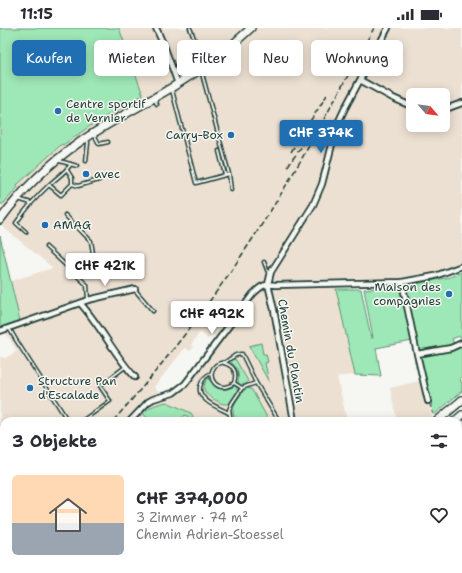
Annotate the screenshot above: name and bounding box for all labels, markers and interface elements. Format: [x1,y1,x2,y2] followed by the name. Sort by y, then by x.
[20,4,53,24] text: 11:15
[12,40,86,76] chip: Kaufen
[94,40,169,76] chip: Mieten
[177,40,241,76] chip: Filter
[249,40,303,76] chip: Neu
[311,40,403,76] chip: Wohnung
[406,88,450,132] north arrow
[406,88,450,132] map controls
[66,96,146,126] place label: Centre sportif de Vernier
[53,106,63,116] marker: Centre sportif de Vernier
[280,120,362,154] pin: CHF 374K
[289,124,353,141] text: CHF 374K
[166,127,223,143] place label: Carry-Box
[226,130,236,140] marker: Carry-Box
[94,166,120,182] place label: avec
[81,169,91,179] marker: avec
[53,217,91,233] place label: AMAG
[40,220,50,230] marker: AMAG
[64,253,146,287] pin: CHF 421K
[75,257,135,274] text: CHF 421K
[373,279,441,309] place label: Maison des compagnies
[444,289,454,299] marker: Maison des compagnies
[274,298,308,404] street label: Chemin du Plantin
[171,301,253,335] pin: CHF 492K
[180,305,244,322] text: CHF 492K
[38,373,116,403] place label: Structure Pan d'Escalade
[25,383,35,393] marker: Structure Pan d'Escalade
[12,430,97,452] text: 3 Objekte
[428,430,450,452] icon: filters
[136,487,248,509] text: CHF 374,000
[44,491,92,539] icon: home
[428,504,450,526] icon: heart
[136,509,248,526] text: 3 Zimmer · 74 m²
[136,526,284,543] text: Chemin Adrien-Stoessel

